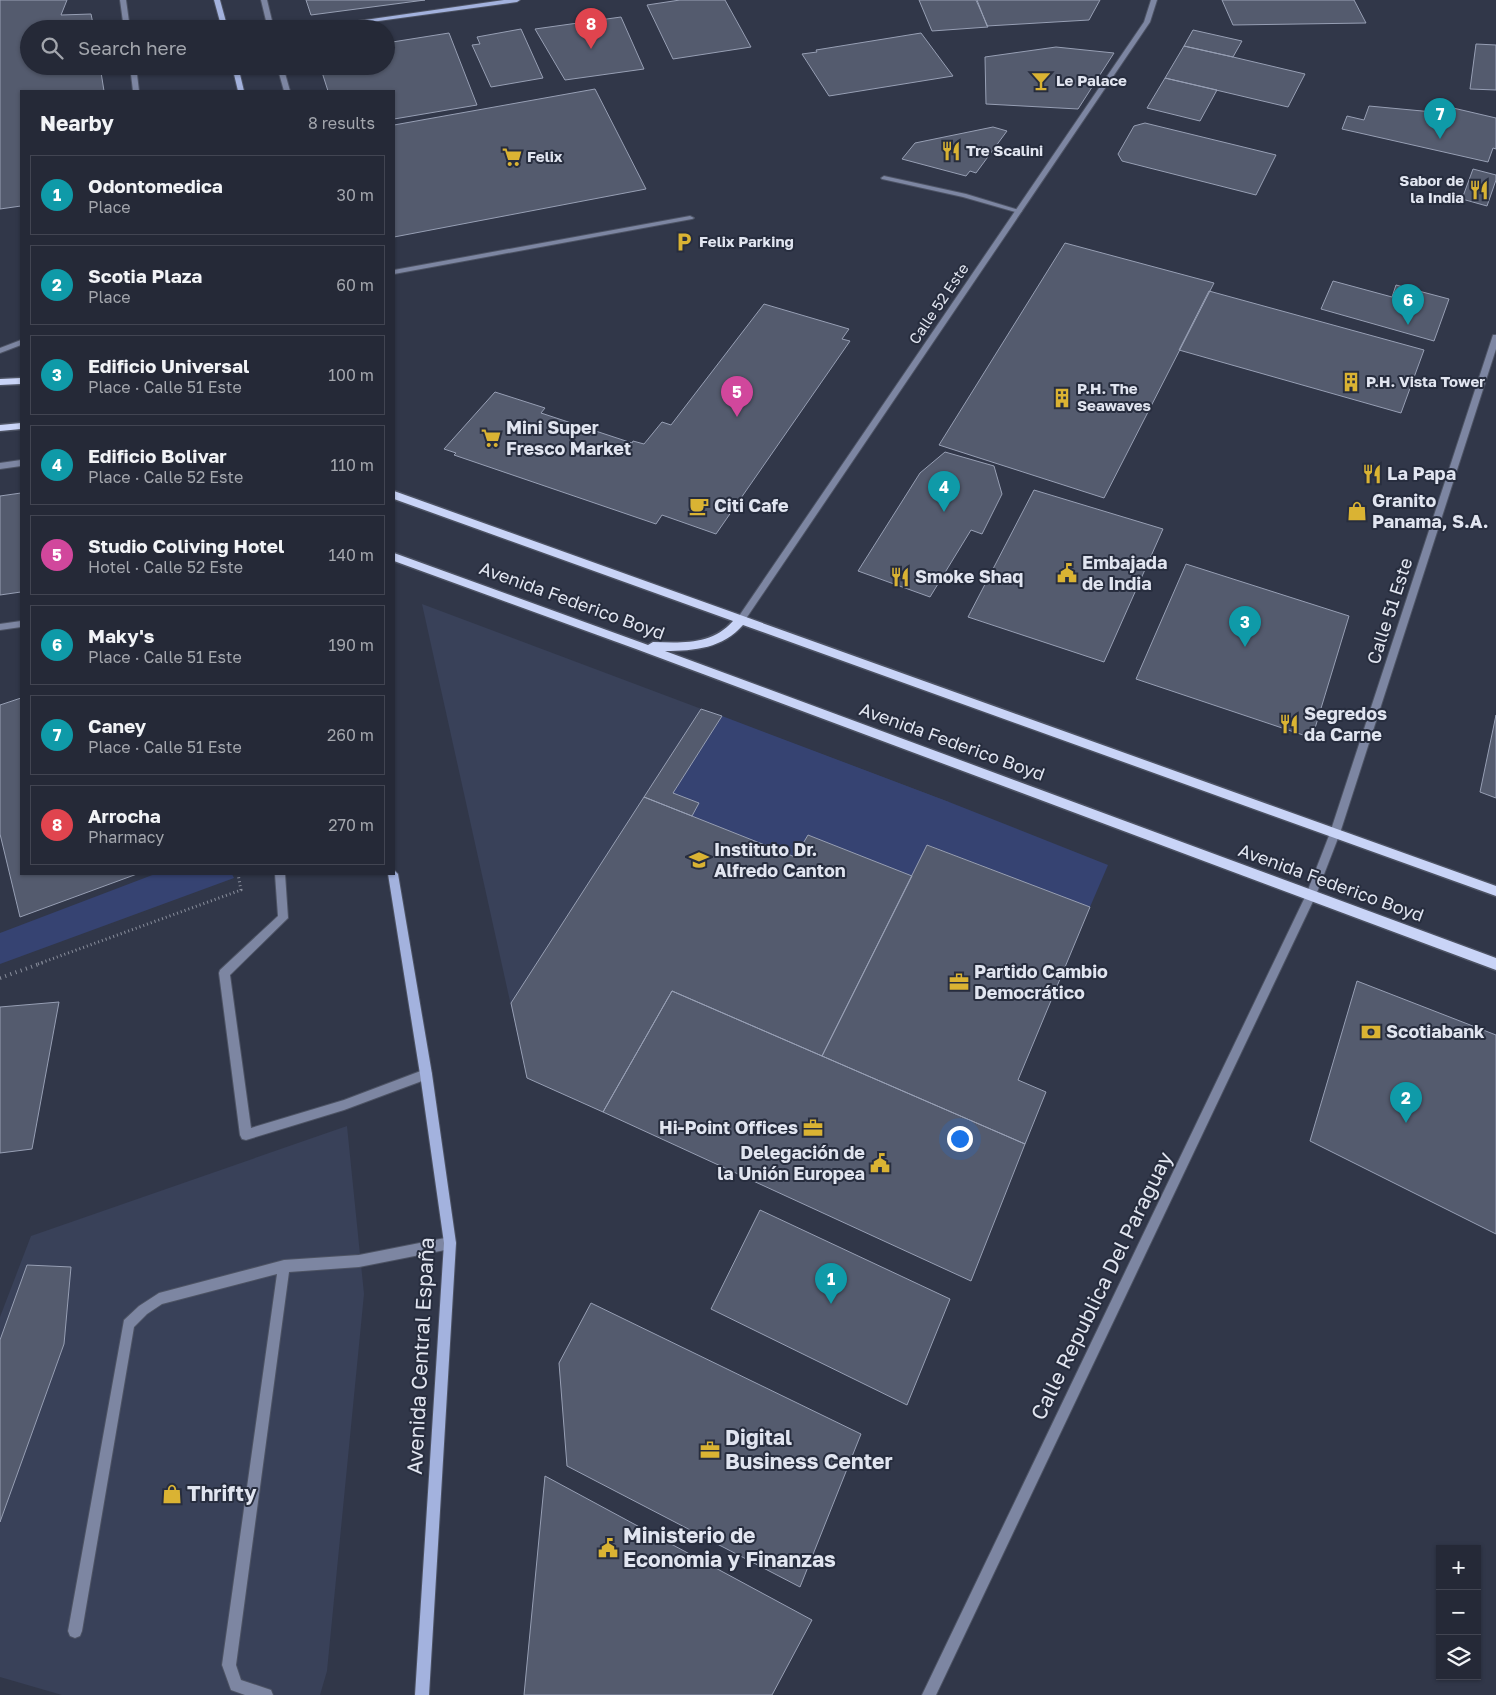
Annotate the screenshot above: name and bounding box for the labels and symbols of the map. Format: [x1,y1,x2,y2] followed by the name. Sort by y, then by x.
[575,8,607,49] pin: 8
[1030,70,1052,92] bar icon: Le Palace
[1056,71,1127,89] place label: Le Palace
[1424,98,1456,139] pin: 7
[940,140,962,162] restaurant icon: Tre Scalini
[966,141,1043,159] place label: Tre Scalini
[501,146,523,168] supermarket icon: Felix
[527,147,563,165] place label: Felix
[1399,171,1464,206] place label: Sabor de la India
[1468,179,1490,201] restaurant icon: Sabor de la India
[673,231,695,253] parking icon: Felix Parking
[699,232,794,250] place label: Felix Parking
[905,259,972,347] street label: Calle 52 Este
[1392,284,1424,325] pin: 6
[1340,371,1362,393] building icon: P.H. Vista Tower
[1366,372,1485,390] place label: P.H. Vista Tower
[721,376,753,417] pin: 5
[1077,379,1151,414] place label: P.H. The Seawaves
[1051,387,1073,409] building icon: P.H. The Seawaves
[506,416,631,459] place label: Mini Super Fresco Market
[480,427,502,449] supermarket icon: Mini Super Fresco Market
[1387,462,1456,484] place label: La Papa
[1361,463,1383,485] restaurant icon: La Papa
[928,471,960,512] pin: 4
[1372,489,1489,532] place label: Granito Panama, S.A.
[714,494,789,516] place label: Citi Cafe
[688,495,710,517] cafe icon: Citi Cafe
[1346,500,1368,522] shop icon: Granito Panama, S.A.
[1082,551,1167,594] place label: Embajada de India
[1362,555,1417,667] street label: Calle 51 Este
[477,556,668,644] street label: Avenida Federico Boyd
[1056,562,1078,584] public building icon: Embajada de India
[915,565,1023,587] place label: Smoke Shaq
[889,566,911,588] restaurant icon: Smoke Shaq
[1229,606,1261,647] pin: 3
[857,697,1048,785] street label: Avenida Federico Boyd
[1304,702,1387,745] place label: Segredos da Carne
[1278,713,1300,735] restaurant icon: Segredos da Carne
[714,838,846,881] place label: Instituto Dr. Alfredo Canton
[1236,838,1427,926] street label: Avenida Federico Boyd
[688,849,710,871] school or university icon: Instituto Dr. Alfredo Canton
[974,960,1108,1003] place label: Partido Cambio Democrático
[948,971,970,993] office icon: Partido Cambio Democrático
[1386,1020,1485,1042] place label: Scotiabank
[1360,1021,1382,1043] bank icon: Scotiabank
[1390,1082,1422,1123] pin: 2
[659,1116,798,1138] place label: Hi-Point Offices
[802,1117,824,1139] office icon: Hi-Point Offices
[947,1126,973,1152] your location
[717,1141,865,1184] place label: Delegación de la Unión Europea
[1025,1147,1178,1424] street label: Calle Republica Del Paraguay
[869,1152,891,1174] public building icon: Delegación de la Unión Europea
[401,1237,439,1475] street label: Avenida Central España
[815,1263,847,1304] pin: 1
[725,1424,893,1474] place label: Digital Business Center
[699,1439,721,1461] office icon: Digital Business Center
[187,1480,257,1506] place label: Thrifty
[161,1483,183,1505] shop icon: Thrifty
[623,1522,836,1572] place label: Ministerio de Economia y Finanzas
[597,1537,619,1559] public building icon: Ministerio de Economia y Finanzas

